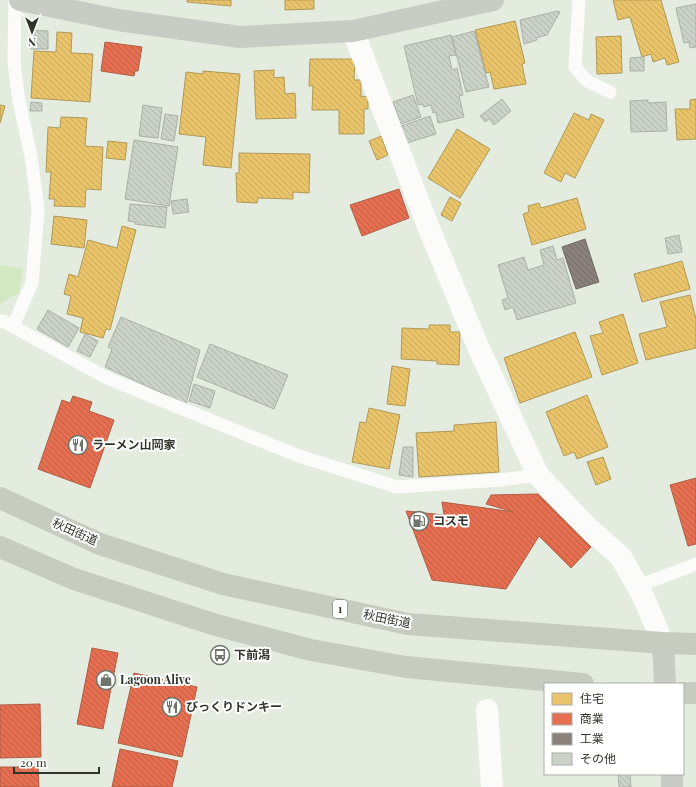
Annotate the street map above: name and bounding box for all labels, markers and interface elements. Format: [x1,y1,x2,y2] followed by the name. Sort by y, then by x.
[12,12,52,52] north arrow
[28,35,36,50] text: N
[67,434,89,456] restaurant icon: ラーメン山岡家
[92,436,176,452] place label: ラーメン山岡家
[408,510,430,532] fuel station icon: コスモ
[433,512,469,528] place label: コスモ
[50,514,101,548] street label: 秋田街道
[333,600,347,618] road number: 1
[362,606,412,630] street label: 秋田街道
[209,644,231,666] bus stop icon: 下前潟
[234,646,270,662] place label: 下前潟
[95,669,117,691] shop icon: Lagoon Alive
[120,671,191,687] place label: Lagoon Alive
[544,683,684,775] legend
[580,690,604,706] text: 住宅
[161,696,183,718] restaurant icon: びっくりドンキー
[186,698,282,714] place label: びっくりドンキー
[580,710,604,726] text: 商業
[580,730,604,746] text: 工業
[14,749,99,775] scale bar
[580,750,616,766] text: その他
[20,754,47,770] text: 20 m

